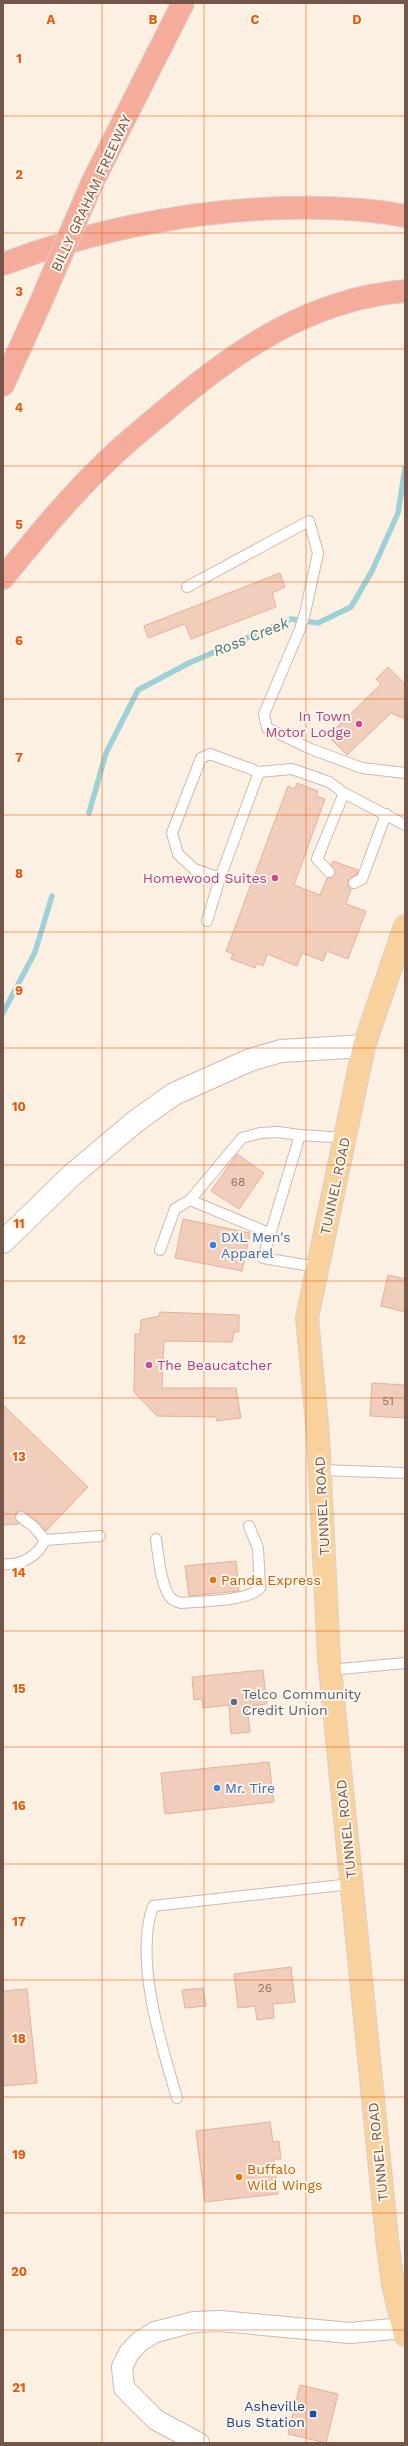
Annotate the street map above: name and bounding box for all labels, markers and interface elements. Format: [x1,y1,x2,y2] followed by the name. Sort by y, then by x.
[47,12,56,27] text: A
[149,12,158,27] text: B
[251,12,260,27] text: C
[352,12,362,27] text: D
[16,51,22,66] text: 1
[48,112,134,274] street label: BILLY GRAHAM FREEWAY
[15,167,23,182] text: 2
[15,284,23,299] text: 3
[15,400,24,415] text: 4
[15,517,23,532] text: 5
[211,613,292,660] water label: Ross Creek
[15,633,23,648] text: 6
[266,708,351,740] place label: In Town Motor Lodge
[354,719,364,729] marker: In Town Motor Lodge
[15,750,23,765] text: 7
[15,866,23,881] text: 8
[143,870,267,886] place label: Homewood Suites
[270,873,280,883] marker: Homewood Suites
[15,983,23,998] text: 9
[12,1099,26,1114] text: 10
[317,1136,353,1236] street label: TUNNEL ROAD
[231,1175,245,1189] house number: 68
[13,1216,25,1231] text: 11
[221,1229,291,1261] place label: DXL Men's Apparel
[208,1240,218,1250] marker: DXL Men's Apparel
[12,1332,26,1347] text: 12
[157,1357,272,1373] place label: The Beaucatcher
[144,1360,154,1370] marker: The Beaucatcher
[382,1394,394,1408] house number: 51
[12,1449,26,1464] text: 13
[311,1456,333,1556] street label: TUNNEL ROAD
[12,1565,27,1580] text: 14
[221,1572,321,1588] place label: Panda Express
[208,1575,218,1585] marker: Panda Express
[12,1681,26,1696] text: 15
[242,1686,362,1718] place label: Telco Community Credit Union
[229,1697,239,1707] marker: Telco Community Credit Union
[333,1779,359,1879] street label: TUNNEL ROAD
[225,1780,275,1796] place label: Mr. Tire
[212,1783,222,1793] marker: Mr. Tire
[12,1798,26,1813] text: 16
[12,1914,26,1929] text: 17
[258,1981,272,1995] house number: 26
[12,2031,26,2046] text: 18
[365,2102,391,2202] street label: TUNNEL ROAD
[12,2147,26,2162] text: 19
[247,2161,322,2193] place label: Buffalo Wild Wings
[234,2172,244,2182] marker: Buffalo Wild Wings
[11,2264,27,2279] text: 20
[12,2380,26,2395] text: 21
[226,2398,305,2430] place label: Asheville Bus Station
[308,2409,318,2419] marker: Asheville Bus Station

